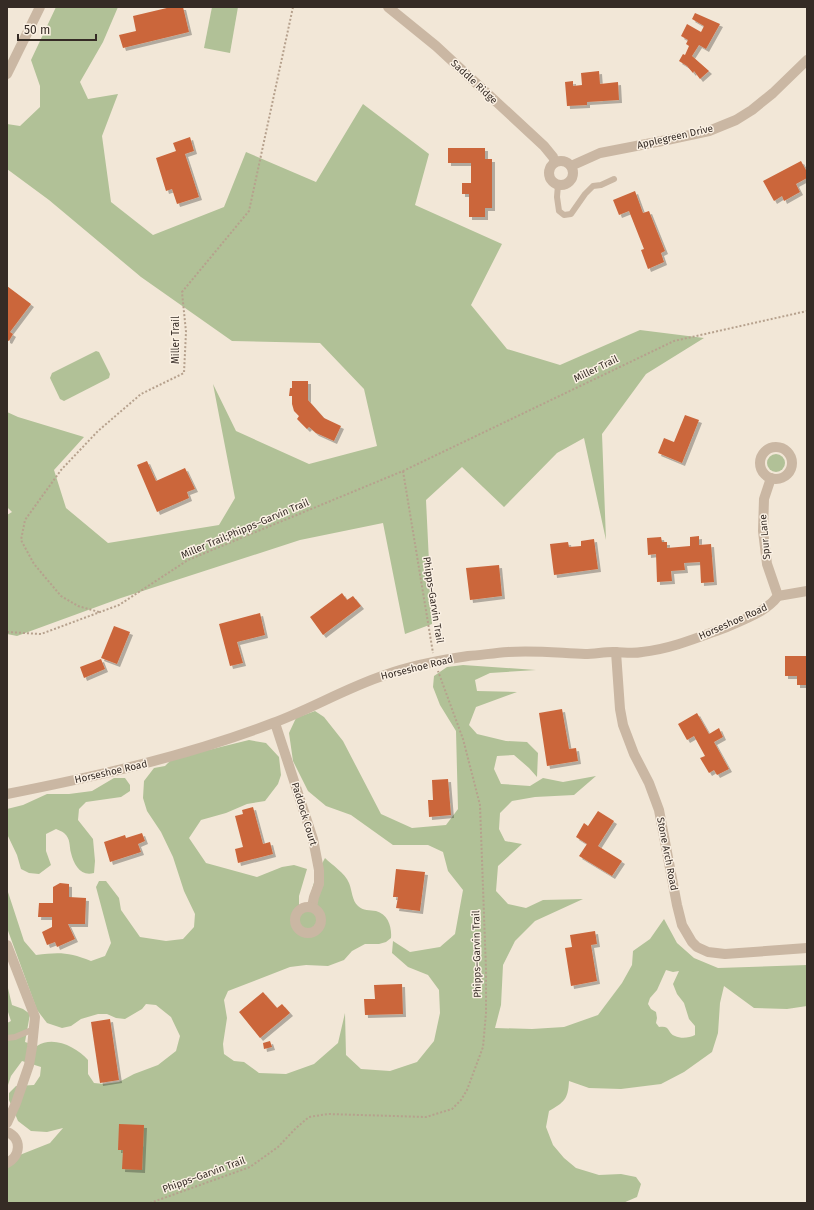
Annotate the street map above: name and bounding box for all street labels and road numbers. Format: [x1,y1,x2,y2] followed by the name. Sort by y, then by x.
[448,57,500,107] street label: Saddle Ridge
[636,122,714,152] street label: Applegreen Drive
[170,316,182,364] street label: Miller Trail
[572,353,620,385] street label: Miller Trail
[179,497,311,561] street label: Miller Trail;Phipps–Garvin Trail
[757,514,773,560] street label: Spur Lane
[420,556,446,644] street label: Phipps–Garvin Trail
[697,601,769,643] street label: Horseshoe Road
[380,653,454,683] street label: Horseshoe Road
[74,758,148,786] street label: Horseshoe Road
[289,781,319,847] street label: Paddock Court
[654,816,680,892] street label: Stone Arch Road
[470,910,484,998] street label: Phipps–Garvin Trail
[161,1154,247,1196] street label: Phipps–Garvin Trail

